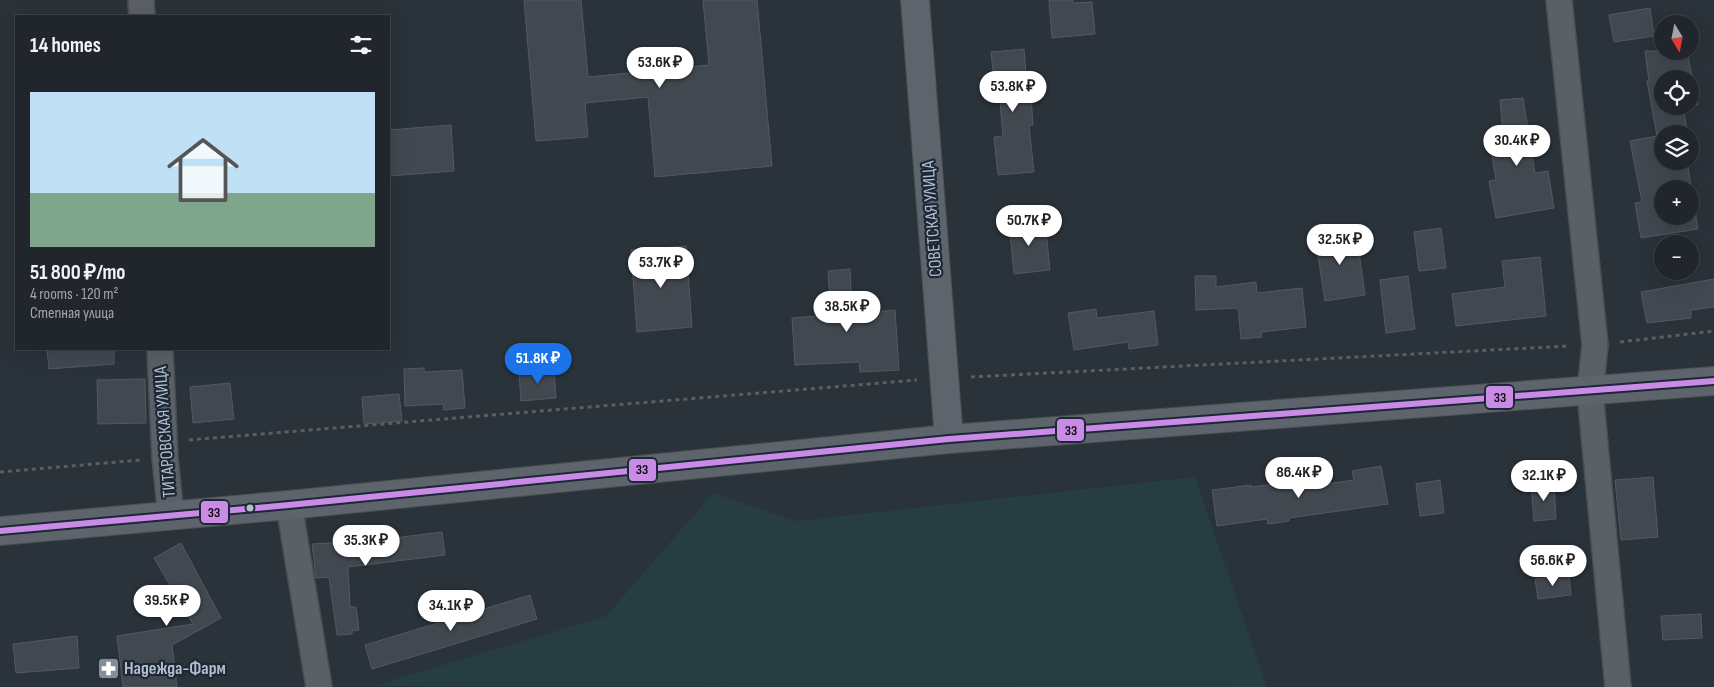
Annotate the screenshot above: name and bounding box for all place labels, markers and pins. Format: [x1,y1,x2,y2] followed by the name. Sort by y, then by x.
[614,46,706,89] pin: 53.6K ₽
[967,70,1059,113] pin: 53.8K ₽
[1471,124,1563,167] pin: 30.4K ₽
[983,204,1075,247] pin: 50.7K ₽
[1294,224,1386,266] pin: 32.5K ₽
[615,246,707,289] pin: 53.7K ₽
[801,290,893,333] pin: 38.5K ₽
[492,342,584,385] pin: 51.8K ₽
[1253,456,1345,499] pin: 86.4K ₽
[1498,460,1590,502] pin: 32.1K ₽
[245,503,255,513] unlabelled marker
[320,524,412,567] pin: 35.3K ₽
[1507,544,1599,587] pin: 56.6K ₽
[121,584,213,627] pin: 39.5K ₽
[405,590,497,632] pin: 34.1K ₽
[96,656,120,680] pharmacy icon: Надежда-Фарм
[124,658,226,679] place label: Надежда-Фарм

